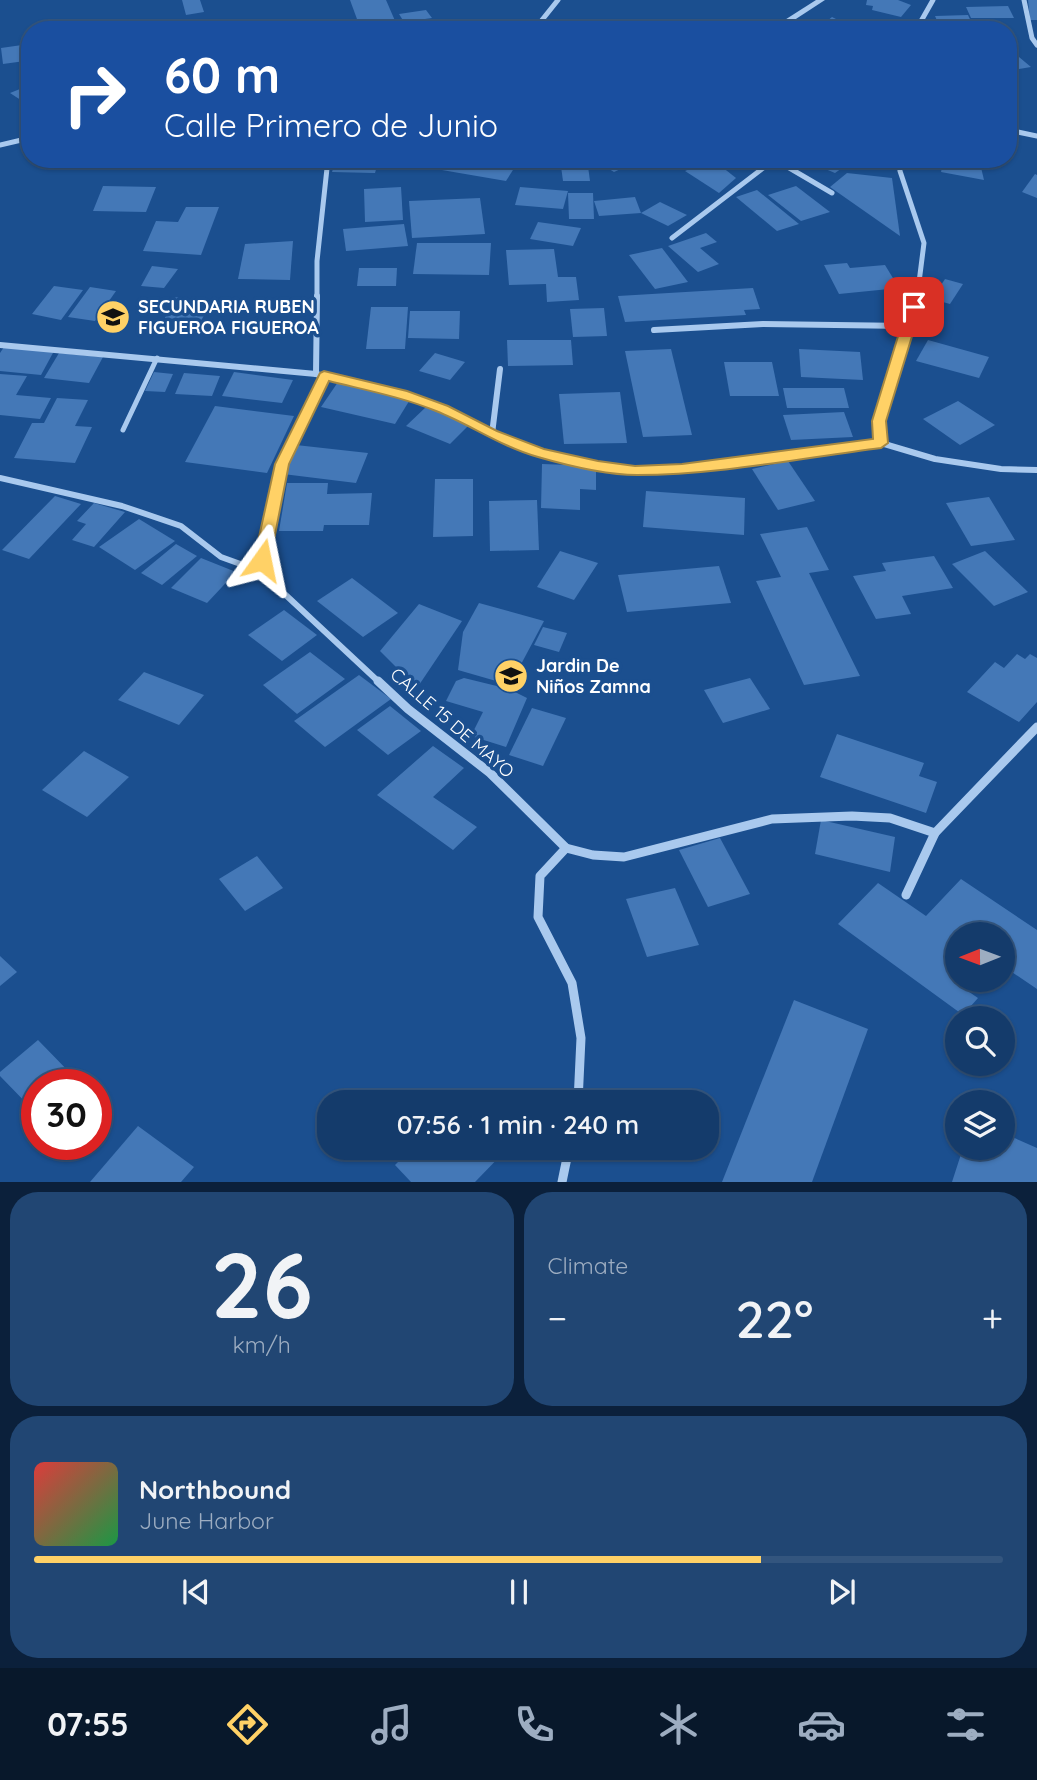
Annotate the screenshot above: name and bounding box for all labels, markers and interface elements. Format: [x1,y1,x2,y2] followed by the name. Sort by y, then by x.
[164,44,280,105] text: 60 m
[49,49,140,140] icon: right
[164,105,498,145] text: Calle Primero de Junio
[884,277,944,337] pin
[895,288,933,326] icon: arrive
[138,295,319,339] place label: SECUNDARIA RUBEN FIGUEROA FIGUEROA
[94,298,132,336] school or university icon: SECUNDARIA RUBEN FIGUEROA FIGUEROA
[225,523,299,597] position arrow
[536,654,651,698] place label: Jardin De Niños Zamna
[492,657,530,695] school or university icon: Jardin De Niños Zamna
[386,663,519,783] street label: CALLE 15 DE MAYO
[945,922,1015,992] north arrow
[945,922,1015,1160] map controls
[945,1006,1015,1076] button: search
[21,1069,112,1160] speed limit sign: 30
[945,1090,1015,1160] button: layers
[397,1108,639,1141] text: 07:56 · 1 min · 240 m
[211,1227,313,1341] text: 26
[548,1251,628,1280] text: Climate
[735,1286,813,1351] text: 22°
[548,1294,567,1342] text: −
[982,1294,1003,1342] text: +
[233,1330,291,1359] text: km/h
[139,1473,291,1506] text: Northbound
[139,1506,274,1535] text: June Harbor
[177,1573,215,1611] icon: previous
[500,1573,538,1611] icon: pause
[823,1573,861,1611] icon: next
[223,1700,272,1749] icon: directions
[367,1700,416,1749] icon: music
[510,1700,559,1749] icon: phone
[654,1700,703,1749] icon: climate
[797,1700,846,1749] icon: car
[941,1700,990,1749] icon: filters
[47,1704,129,1744] text: 07:55

